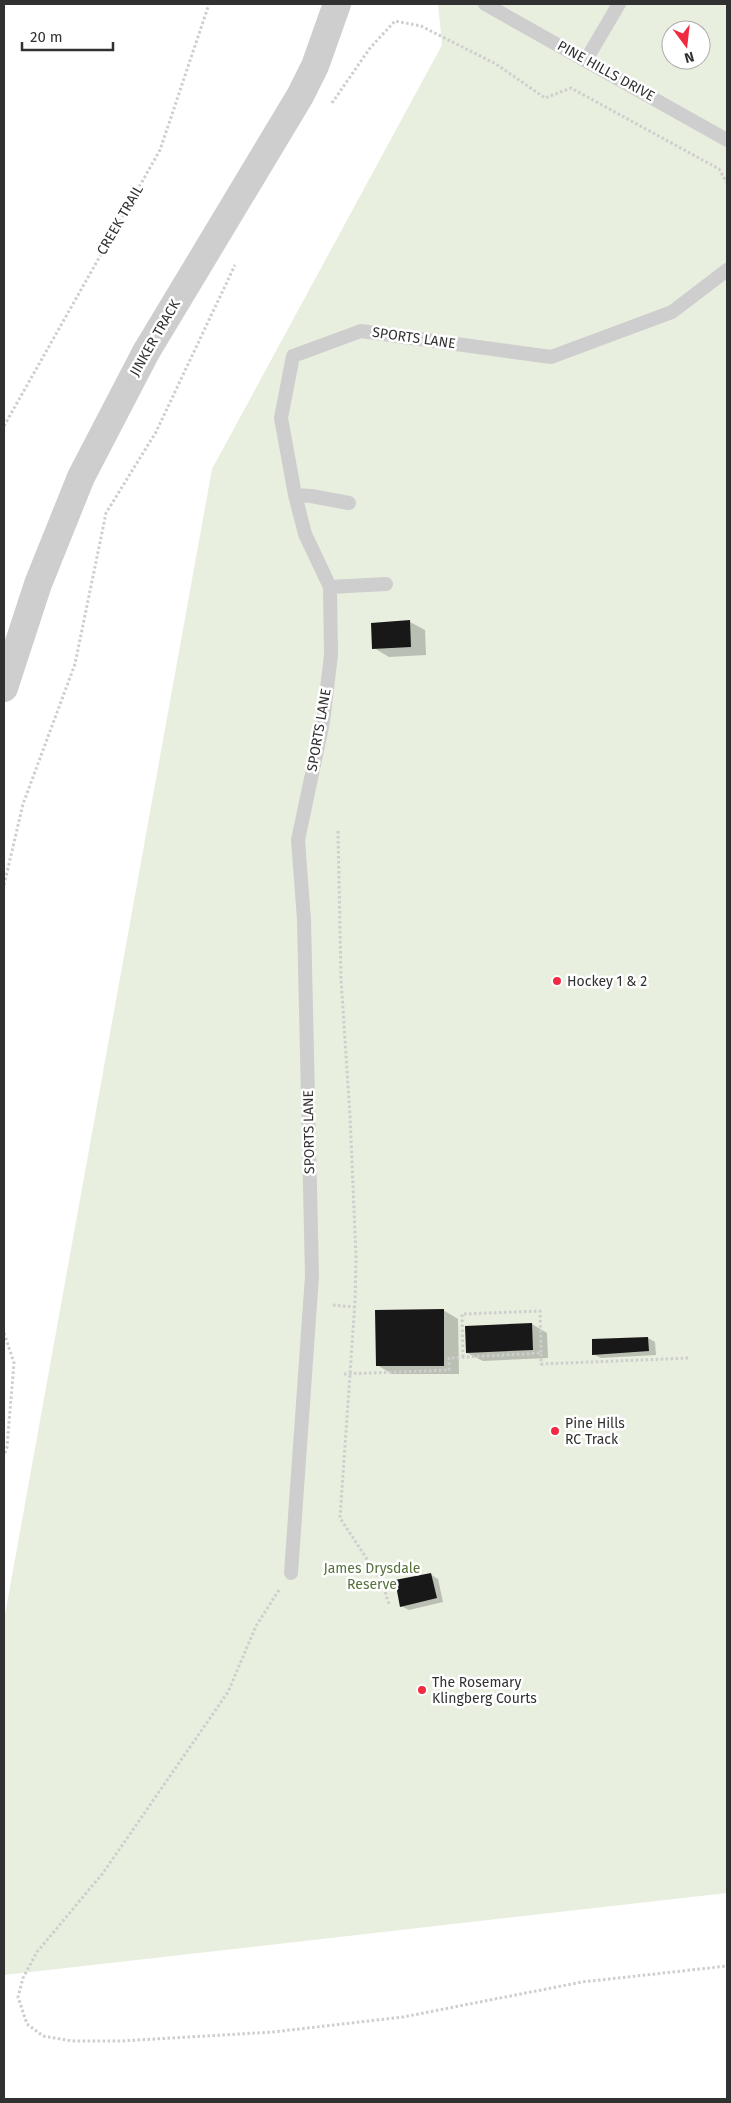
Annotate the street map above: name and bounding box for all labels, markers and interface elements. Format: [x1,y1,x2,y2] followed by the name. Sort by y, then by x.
[22,20,114,52] scale bar
[661,20,711,70] north arrow
[30,28,63,46] text: 20 m
[554,37,658,105] street label: PINE HILLS DRIVE
[683,48,696,66] text: N
[93,182,147,258] street label: CREEK TRAIL
[126,296,184,379] street label: JINKER TRACK
[371,324,457,352] street label: SPORTS LANE
[303,687,335,773] street label: SPORTS LANE
[567,973,647,990] place label: Hockey 1 & 2
[551,975,563,987] marker: Hockey 1 & 2
[300,1090,318,1174] street label: SPORTS LANE
[565,1415,625,1448] place label: Pine Hills RC Track
[549,1425,561,1437] marker: Pine Hills RC Track
[323,1560,421,1593] park label: James Drysdale Reserve
[432,1674,537,1707] place label: The Rosemary Klingberg Courts
[416,1684,428,1696] marker: The Rosemary Klingberg Courts

